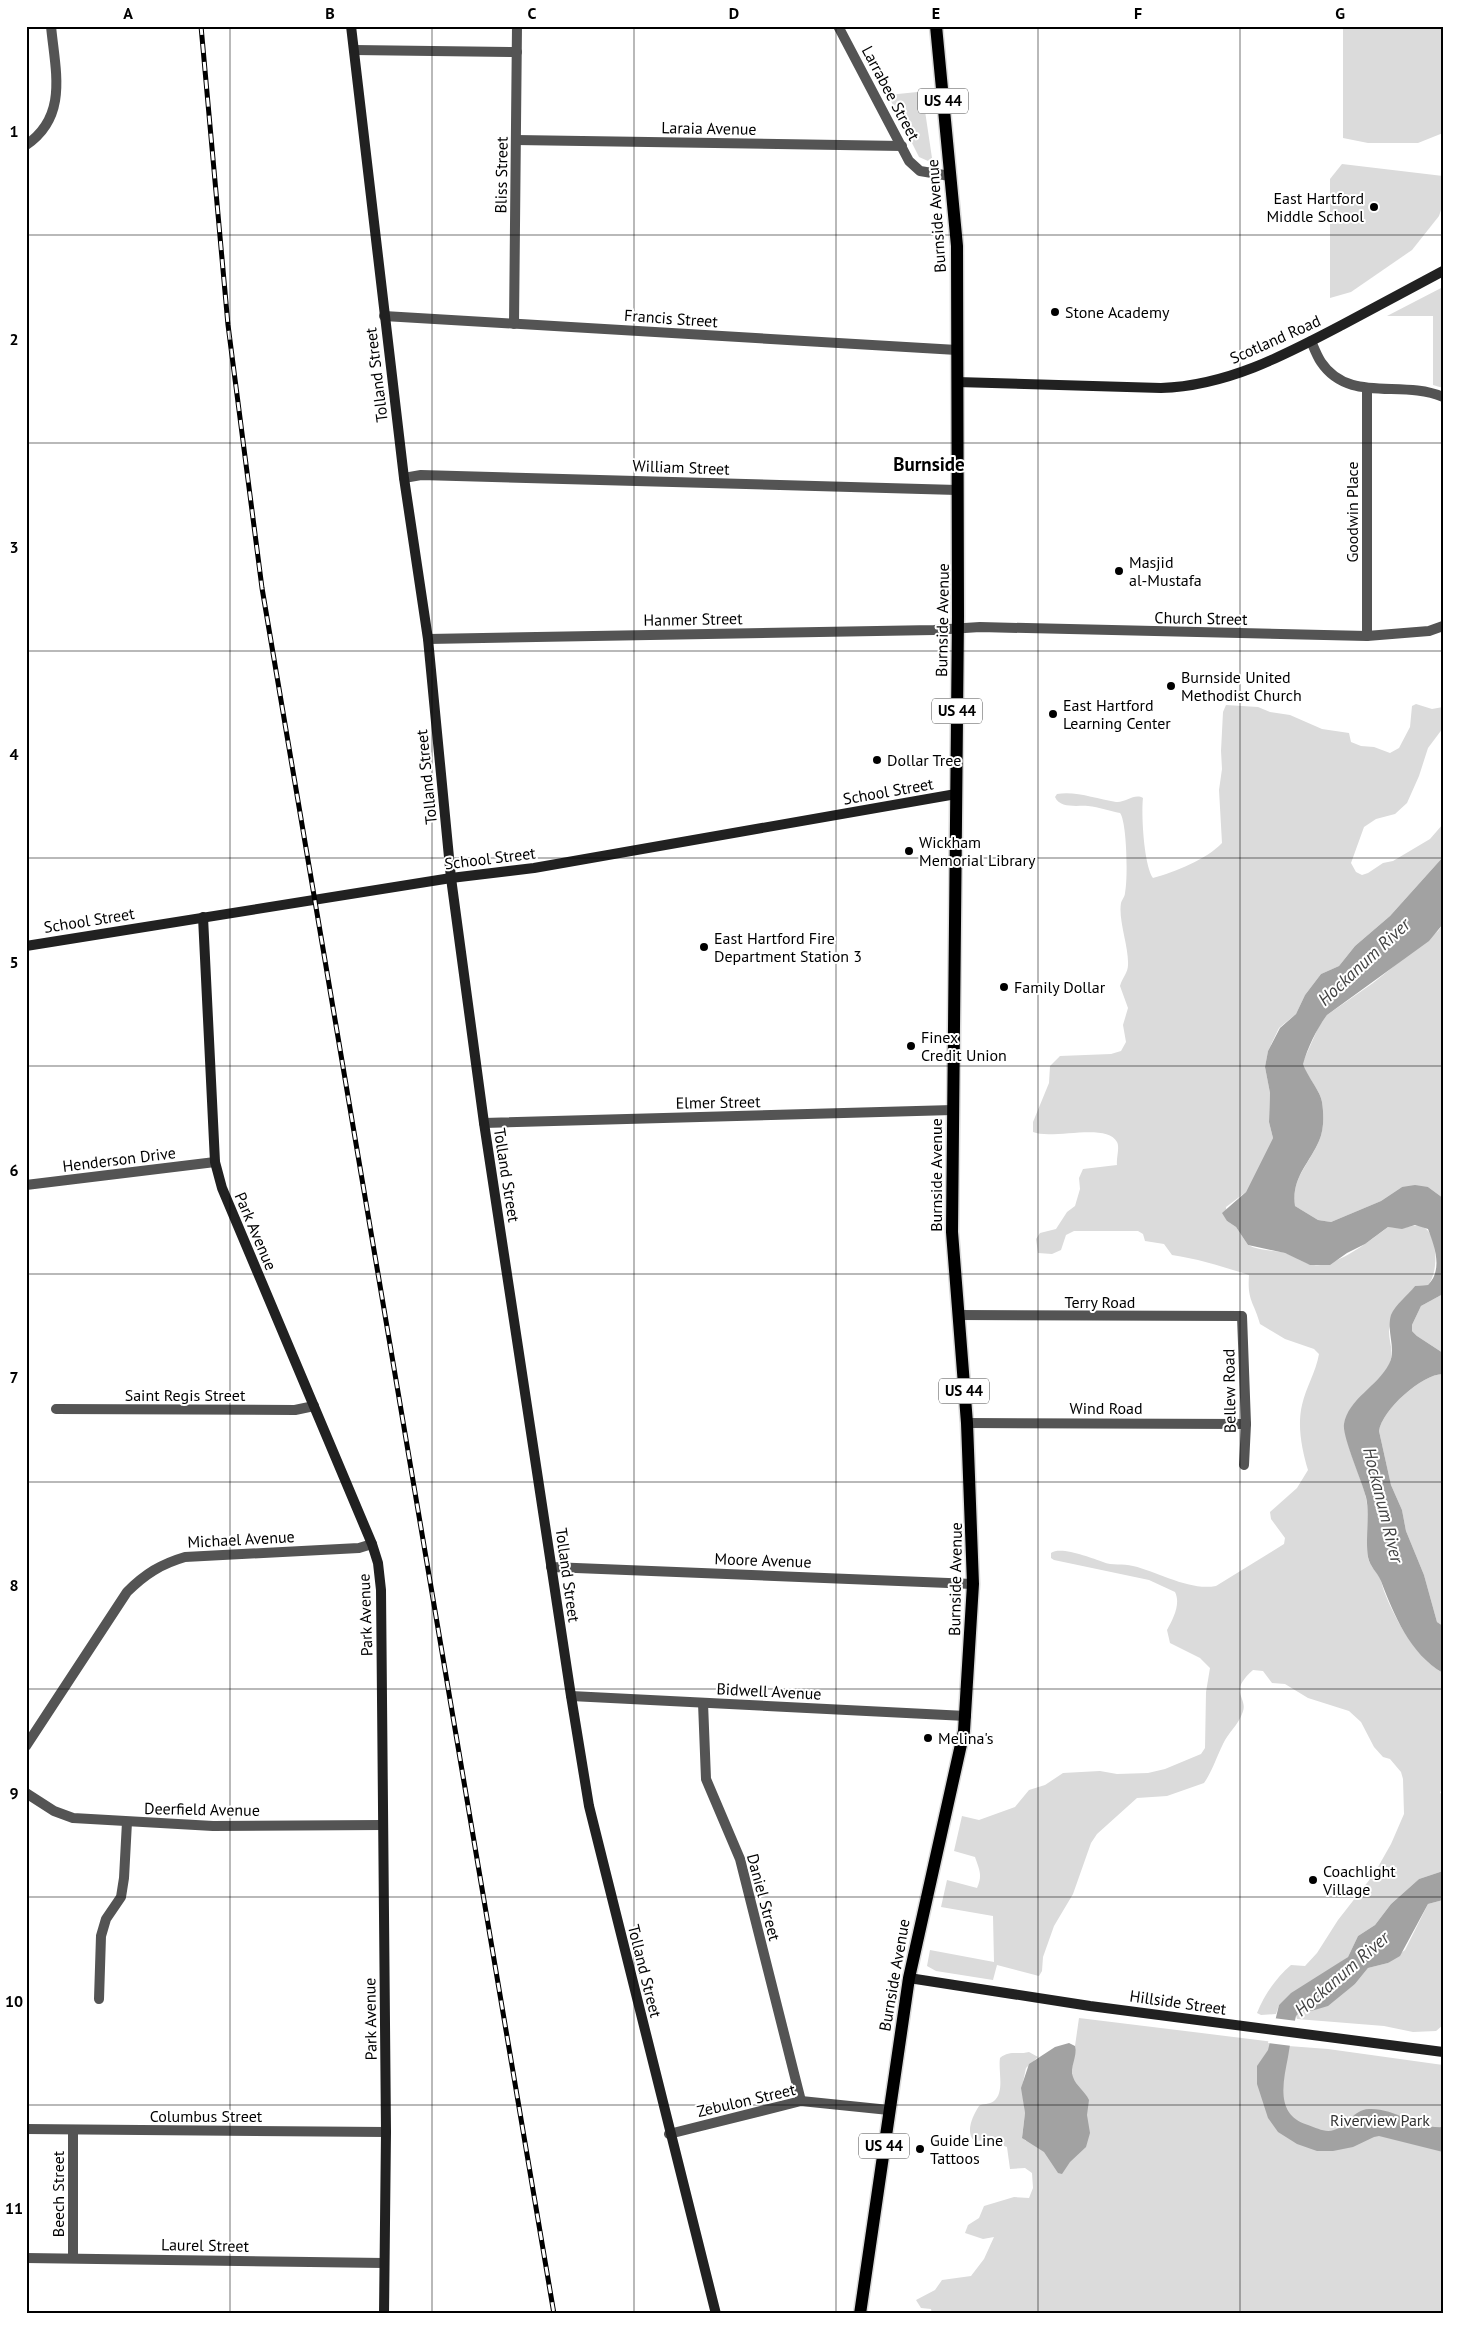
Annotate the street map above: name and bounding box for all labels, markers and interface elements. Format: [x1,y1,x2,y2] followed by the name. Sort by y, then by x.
[123,3,133,23] text: A
[325,3,335,23] text: B
[528,3,537,23] text: C
[729,3,739,23] text: D
[932,3,940,23] text: E
[1134,3,1142,23] text: F
[1335,3,1345,23] text: G
[858,42,925,144] street label: Larrabee Street
[918,88,968,114] road number: US 44
[661,117,757,139] street label: Laraia Avenue
[9,121,19,141] text: 1
[490,136,512,214] street label: Bliss Street
[922,159,950,273] street label: Burnside Avenue
[1266,188,1364,226] place label: East Hartford Middle School
[1368,201,1380,213] marker: East Hartford Middle School
[1065,302,1170,322] place label: Stone Academy
[624,305,719,331] street label: Francis Street
[1049,306,1061,318] marker: Stone Academy
[1226,310,1324,368] street label: Scotland Road
[360,326,392,423] street label: Tolland Street
[9,329,19,349] text: 2
[893,452,965,476] district label: Burnside
[632,455,731,479] street label: William Street
[1342,461,1362,563] street label: Goodwin Place
[9,537,19,557] text: 3
[1129,552,1202,590] place label: Masjid al-Mustafa
[931,563,953,677] street label: Burnside Avenue
[1113,565,1125,577] marker: Masjid al-Mustafa
[1154,607,1248,629] street label: Church Street
[643,608,743,630] street label: Hanmer Street
[1181,667,1302,705] place label: Burnside United Methodist Church
[1165,680,1177,692] marker: Burnside United Methodist Church
[1063,695,1171,733] place label: East Hartford Learning Center
[932,698,982,724] road number: US 44
[1047,708,1059,720] marker: East Hartford Learning Center
[411,728,441,825] street label: Tolland Street
[9,744,19,764] text: 4
[887,750,961,770] place label: Dollar Tree
[871,754,883,766] marker: Dollar Tree
[841,773,935,809] street label: School Street
[919,832,1036,870] place label: Wickham Memorial Library
[443,842,537,873] street label: School Street
[903,845,915,857] marker: Wickham Memorial Library
[42,903,136,937] street label: School Street
[1313,912,1415,1010] water label: Hockanum River
[714,928,862,966] place label: East Hartford Fire Department Station 3
[698,941,710,953] marker: East Hartford Fire Department Station 3
[9,952,19,972] text: 5
[1014,977,1106,997] place label: Family Dollar
[998,981,1010,993] marker: Family Dollar
[921,1027,1007,1065] place label: Finex Credit Union
[905,1040,917,1052] marker: Finex Credit Union
[675,1091,761,1113] street label: Elmer Street
[926,1118,946,1232] street label: Burnside Avenue
[490,1126,524,1224] street label: Tolland Street
[61,1142,177,1176] street label: Henderson Drive
[9,1160,19,1180] text: 6
[231,1189,281,1273] street label: Park Avenue
[1065,1292,1135,1312] street label: Terry Road
[1218,1349,1240,1433] street label: Bellew Road
[9,1367,19,1387] text: 7
[939,1378,989,1404] road number: US 44
[125,1385,246,1405] street label: Saint Regis Street
[1069,1398,1143,1418] street label: Wind Road
[1358,1445,1409,1566] water label: Hockanum River
[944,1522,966,1636] street label: Burnside Avenue
[187,1526,295,1552] street label: Michael Avenue
[551,1526,585,1624] street label: Tolland Street
[714,1548,812,1572] street label: Moore Avenue
[354,1573,376,1657] street label: Park Avenue
[9,1575,19,1595] text: 8
[716,1678,822,1704] street label: Bidwell Avenue
[938,1728,994,1748] place label: Melina's
[922,1732,934,1744] marker: Melina's
[9,1783,19,1803] text: 9
[144,1798,260,1820] street label: Deerfield Avenue
[743,1851,785,1943] street label: Daniel Street
[1322,1861,1396,1899] place label: Coachlight Village
[1307,1874,1319,1886] marker: Coachlight Village
[874,1917,914,2033] street label: Burnside Avenue
[624,1922,666,2020] street label: Tolland Street
[1290,1925,1395,2021] water label: Hockanum River
[359,1977,381,2061] street label: Park Avenue
[1128,1985,1228,2019] street label: Hillside Street
[5,1991,23,2011] text: 10
[695,2079,798,2121] street label: Zebulon Street
[150,2106,263,2126] street label: Columbus Street
[1330,2110,1430,2130] park label: Riverview Park
[930,2130,1003,2168] place label: Guide Line Tattoos
[859,2134,909,2158] road number: US 44
[914,2143,926,2155] marker: Guide Line Tattoos
[48,2150,68,2237] street label: Beech Street
[5,2198,23,2218] text: 11
[161,2234,250,2256] street label: Laurel Street

